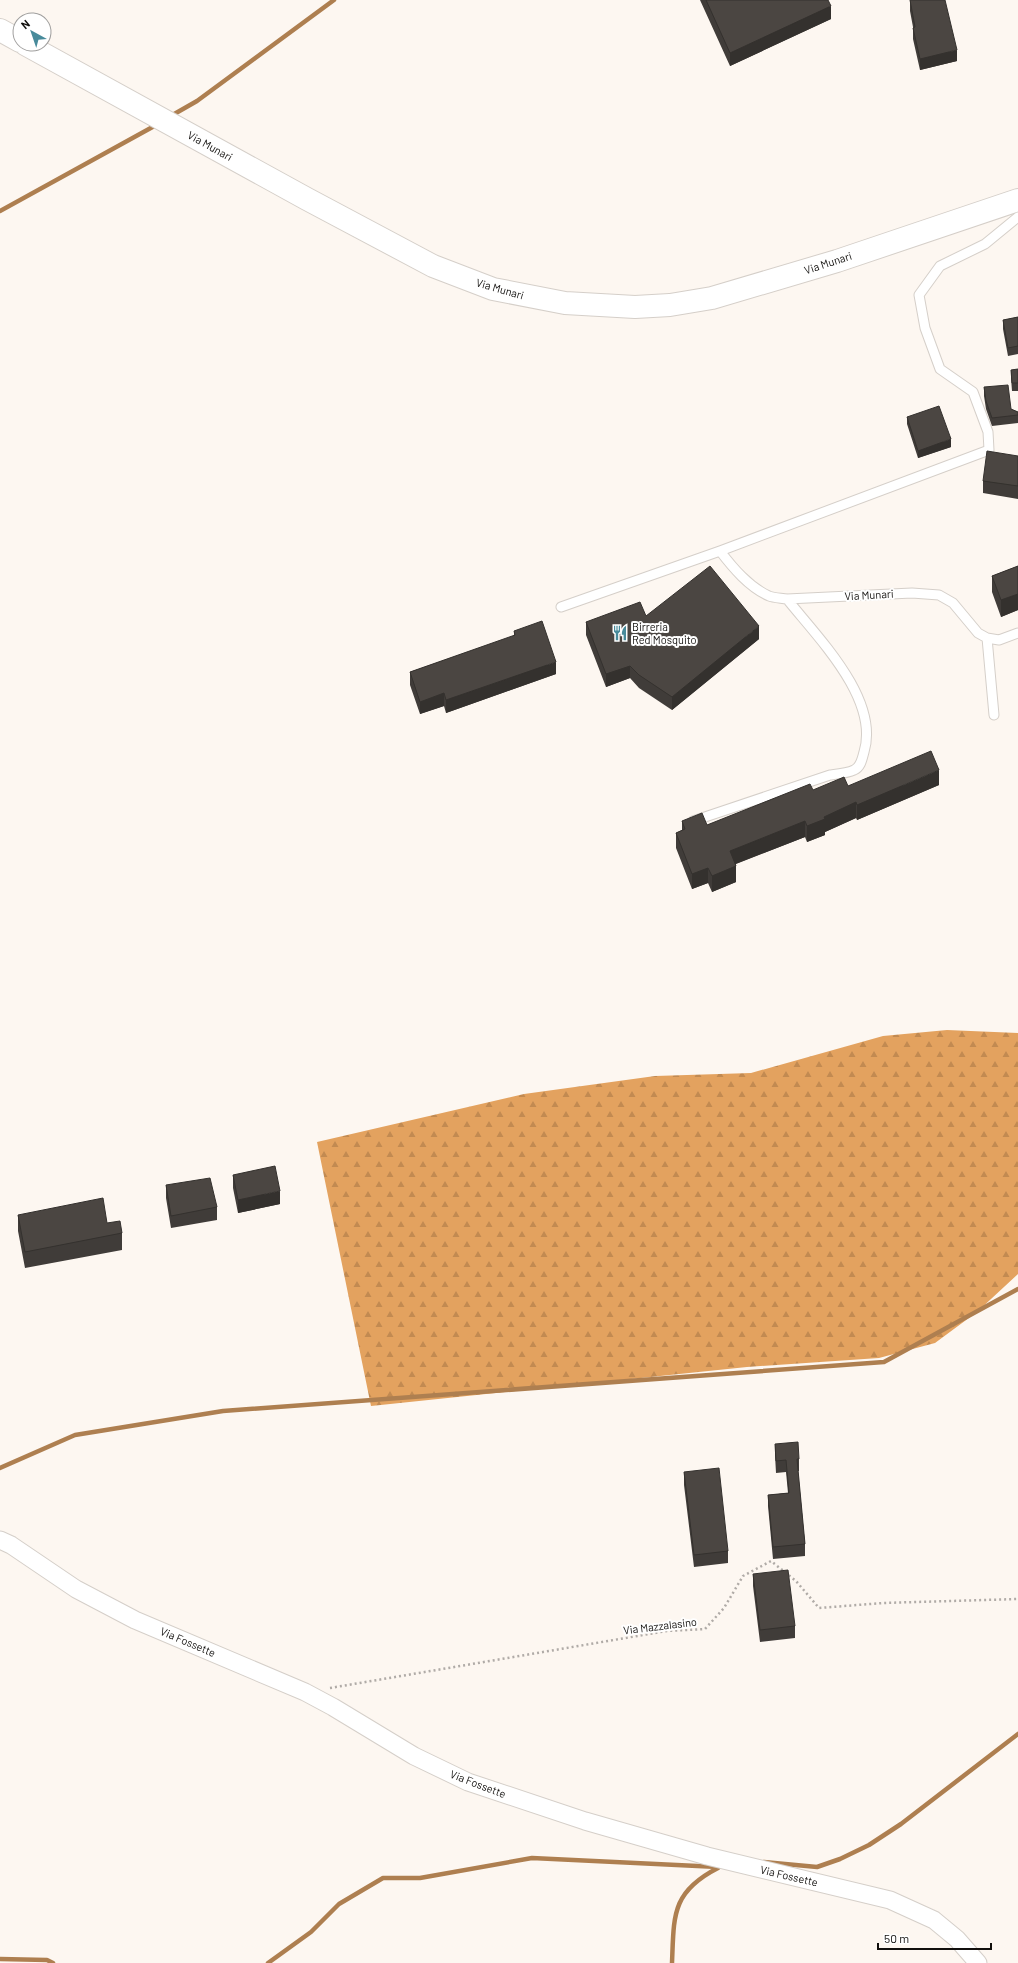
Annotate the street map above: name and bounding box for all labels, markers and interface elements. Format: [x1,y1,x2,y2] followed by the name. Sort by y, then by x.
[12,12,52,52] north arrow
[18,17,32,31] text: N
[186,128,235,163] street label: Via Munari
[802,249,853,276] street label: Via Munari
[475,275,526,302] street label: Via Munari
[844,587,894,602] street label: Via Munari
[632,620,697,646] place label: Birreria Red Mosquito
[611,624,629,642] restaurant icon: Birreria Red Mosquito
[622,1615,698,1636] street label: Via Mazzalasino
[159,1624,218,1659] street label: Via Fossette
[448,1767,508,1800] street label: Via Fossette
[759,1863,819,1888] street label: Via Fossette
[878,1925,991,1951] scale bar
[884,1931,909,1945] text: 50 m

